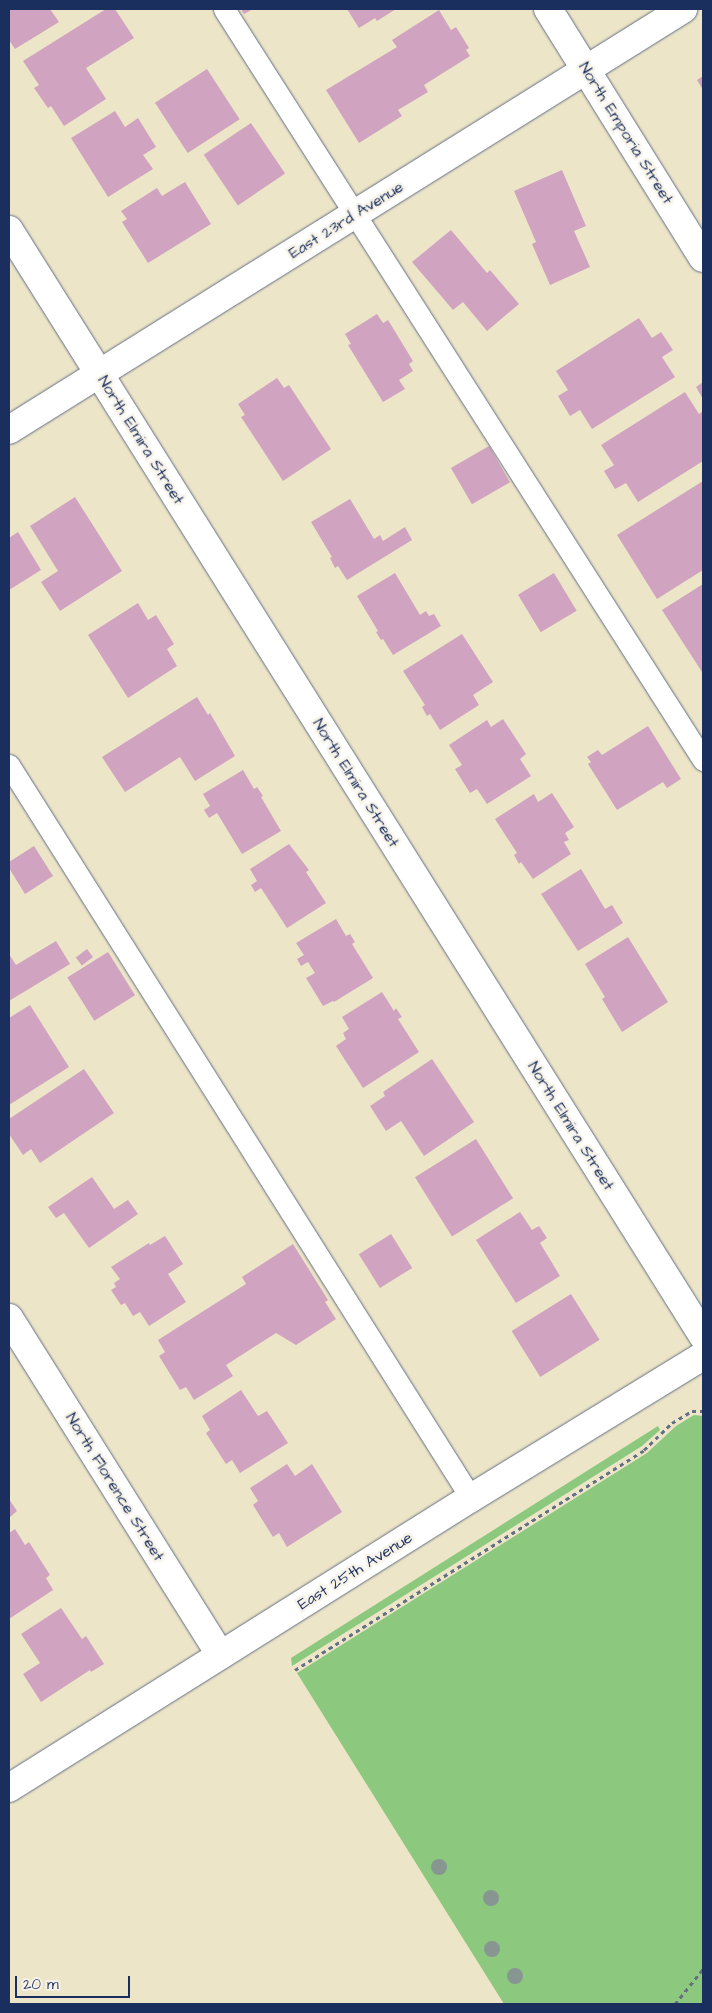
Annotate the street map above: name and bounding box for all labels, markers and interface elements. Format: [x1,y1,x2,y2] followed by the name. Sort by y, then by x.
[575,59,677,207] street label: North Emporia Street
[285,177,407,263] street label: East 23rd Avenue
[94,372,188,508] street label: North Elmira Street
[309,715,403,851] street label: North Elmira Street
[524,1058,618,1194] street label: North Elmira Street
[61,1409,169,1565] street label: North Florence Street
[294,1528,416,1614] street label: East 25th Avenue
[18,1966,132,1998] scale bar
[23,1974,59,1995] text: 20 m

